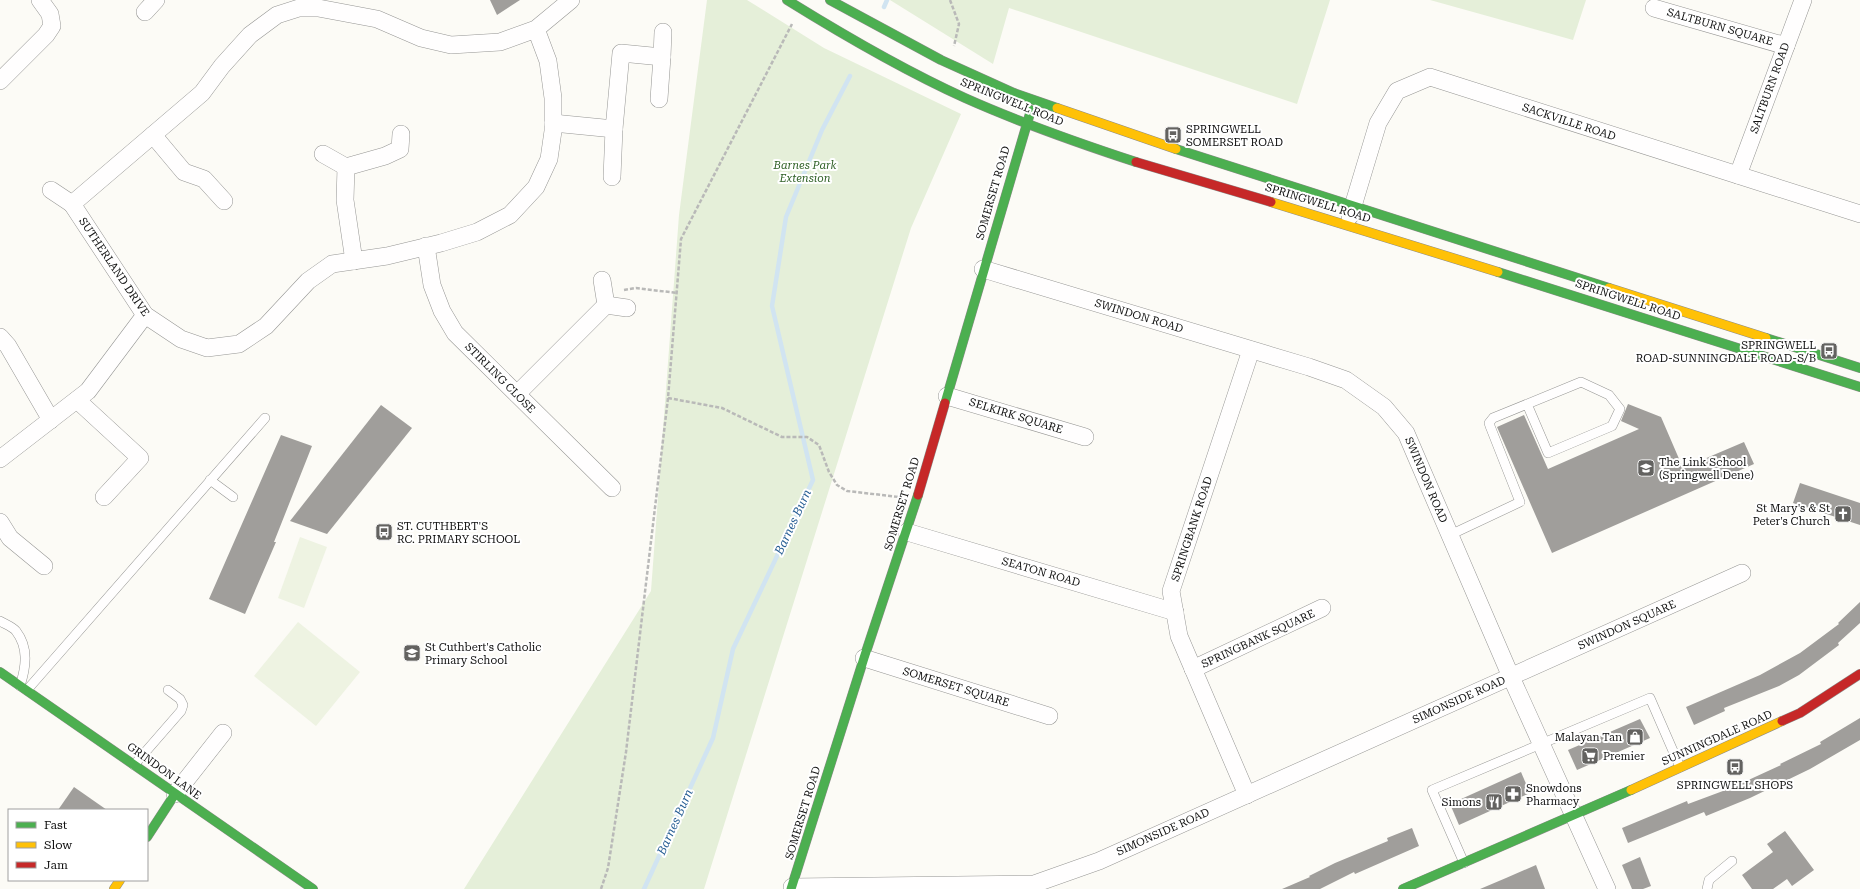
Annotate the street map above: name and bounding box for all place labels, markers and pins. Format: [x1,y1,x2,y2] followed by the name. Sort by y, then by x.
[1186,123,1283,149] place label: SPRINGWELL SOMERSET ROAD
[1163,125,1183,145] bus stop icon: SPRINGWELL SOMERSET ROAD
[1636,339,1816,365] place label: SPRINGWELL ROAD-SUNNINGDALE ROAD-S/B
[1819,341,1839,361] bus stop icon: SPRINGWELL ROAD-SUNNINGDALE ROAD-S/B
[1659,456,1754,482] place label: The Link School (Springwell Dene)
[1636,458,1656,478] school or university icon: The Link School (Springwell Dene)
[1753,502,1830,528] place label: St Mary's & St Peter's Church
[1833,504,1853,524] church icon: St Mary's & St Peter's Church
[397,520,520,546] place label: ST. CUTHBERT'S RC. PRIMARY SCHOOL
[374,522,394,542] bus stop icon: ST. CUTHBERT'S RC. PRIMARY SCHOOL
[425,641,541,667] place label: St Cuthbert's Catholic Primary School
[402,643,422,663] school or university icon: St Cuthbert's Catholic Primary School
[1625,727,1645,747] shop icon: Malayan Tan
[1555,731,1622,744] place label: Malayan Tan
[1580,746,1600,766] supermarket icon: Premier
[1603,750,1645,763] place label: Premier
[1725,757,1745,777] bus stop icon: SPRINGWELL SHOPS
[1677,779,1793,792] place label: SPRINGWELL SHOPS
[1526,782,1581,808] place label: Snowdons Pharmacy
[1503,784,1523,804] pharmacy icon: Snowdons Pharmacy
[1484,792,1504,812] restaurant icon: Simons
[1442,796,1481,809] place label: Simons

